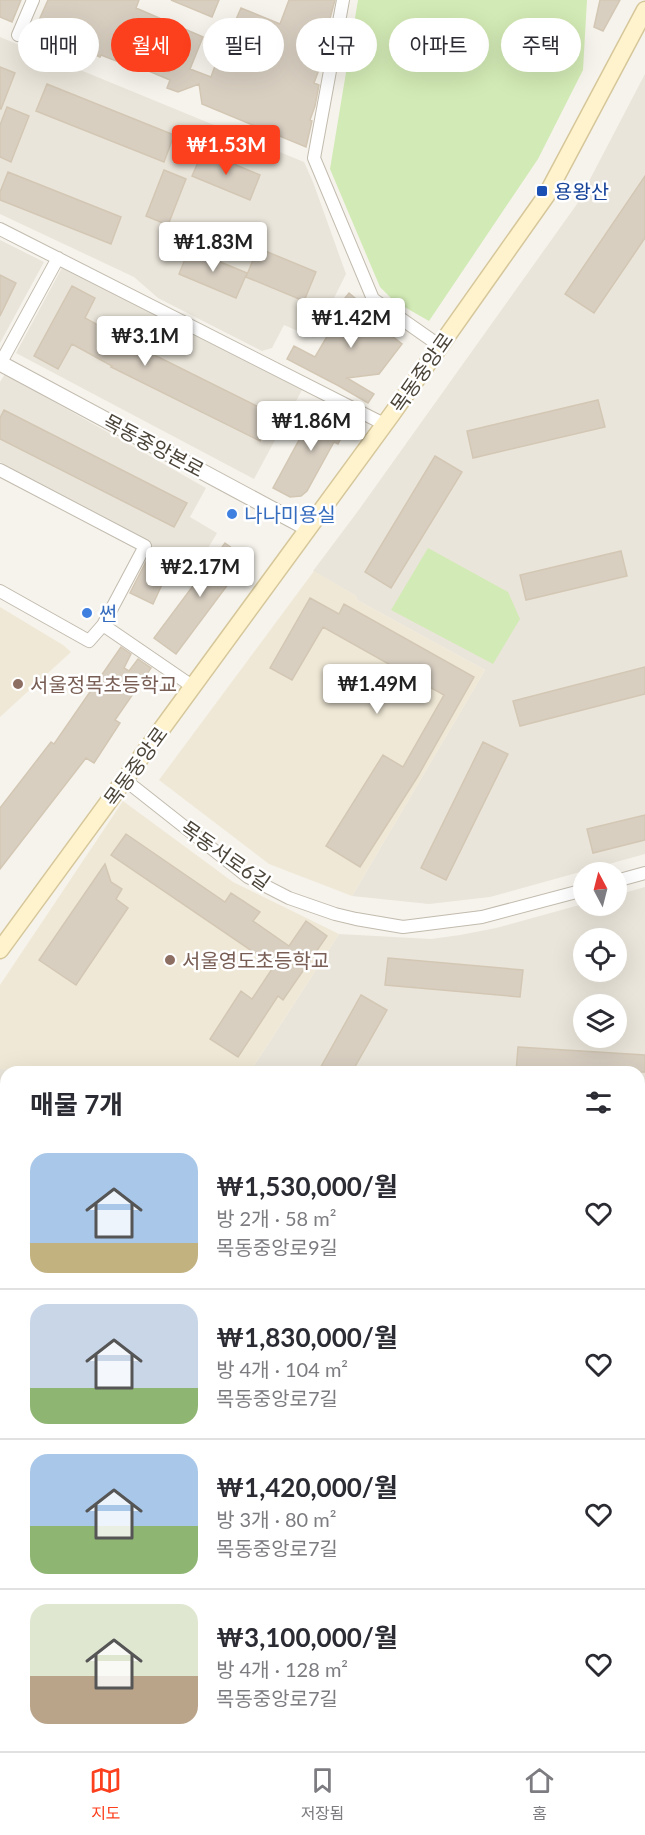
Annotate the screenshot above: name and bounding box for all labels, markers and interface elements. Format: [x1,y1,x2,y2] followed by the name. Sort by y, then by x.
[18,18,99,72] chip: 매매
[111,18,191,72] chip: 월세
[203,18,284,72] chip: 필터
[296,18,377,72] chip: 신규
[389,18,489,72] chip: 아파트
[501,18,581,72] chip: 주택
[177,125,275,176] pin: ₩1.53M
[186,132,266,156] text: ₩1.53M
[554,179,609,203] place label: 용왕산
[535,184,549,198] marker: 용왕산
[164,222,262,273] pin: ₩1.83M
[173,229,253,253] text: ₩1.83M
[302,298,400,349] pin: ₩1.42M
[311,305,391,329] text: ₩1.42M
[103,316,187,367] pin: ₩3.1M
[111,323,179,347] text: ₩3.1M
[385,327,457,417] street label: 목동중앙로
[262,401,360,452] pin: ₩1.86M
[100,408,208,482] street label: 목동중앙본로
[271,408,351,432] text: ₩1.86M
[244,502,336,526] place label: 나나미용실
[225,507,239,521] marker: 나나미용실
[151,547,249,598] pin: ₩2.17M
[160,554,240,578] text: ₩2.17M
[99,601,117,625] place label: 썬
[80,606,94,620] marker: 썬
[328,664,426,715] pin: ₩1.49M
[337,671,417,695] text: ₩1.49M
[30,672,177,696] place label: 서울정목초등학교
[11,677,25,691] marker: 서울정목초등학교
[98,722,172,810] street label: 목동중앙로
[177,815,275,895] street label: 목동서로6길
[573,862,627,916] north arrow
[573,862,627,1048] map controls
[573,928,627,982] button: locate
[182,948,329,972] place label: 서울영도초등학교
[163,953,177,967] marker: 서울영도초등학교
[573,994,627,1048] button: layers
[582,1086,615,1119] icon: filters
[30,1088,123,1120] text: 매물 7개
[216,1170,398,1202] text: ₩1,530,000/월
[78,1177,150,1249] icon: home
[582,1197,615,1230] icon: heart
[216,1206,336,1230] text: 방 2개 · 58 m²
[216,1235,338,1259] text: 목동중앙로9길
[216,1321,398,1353] text: ₩1,830,000/월
[78,1328,150,1400] icon: home
[582,1348,615,1381] icon: heart
[216,1357,348,1381] text: 방 4개 · 104 m²
[216,1386,338,1410] text: 목동중앙로7길
[216,1471,398,1503] text: ₩1,420,000/월
[78,1478,150,1550] icon: home
[582,1498,615,1531] icon: heart
[216,1507,336,1531] text: 방 3개 · 80 m²
[216,1536,338,1560] text: 목동중앙로7길
[216,1621,398,1653] text: ₩3,100,000/월
[78,1628,150,1700] icon: home
[582,1648,615,1681] icon: heart
[216,1657,348,1681] text: 방 4개 · 128 m²
[216,1686,338,1710] text: 목동중앙로7길
[89,1764,122,1824] tab: 지도
[300,1764,345,1824] tab: 저장됨
[523,1764,556,1824] tab: 홈

